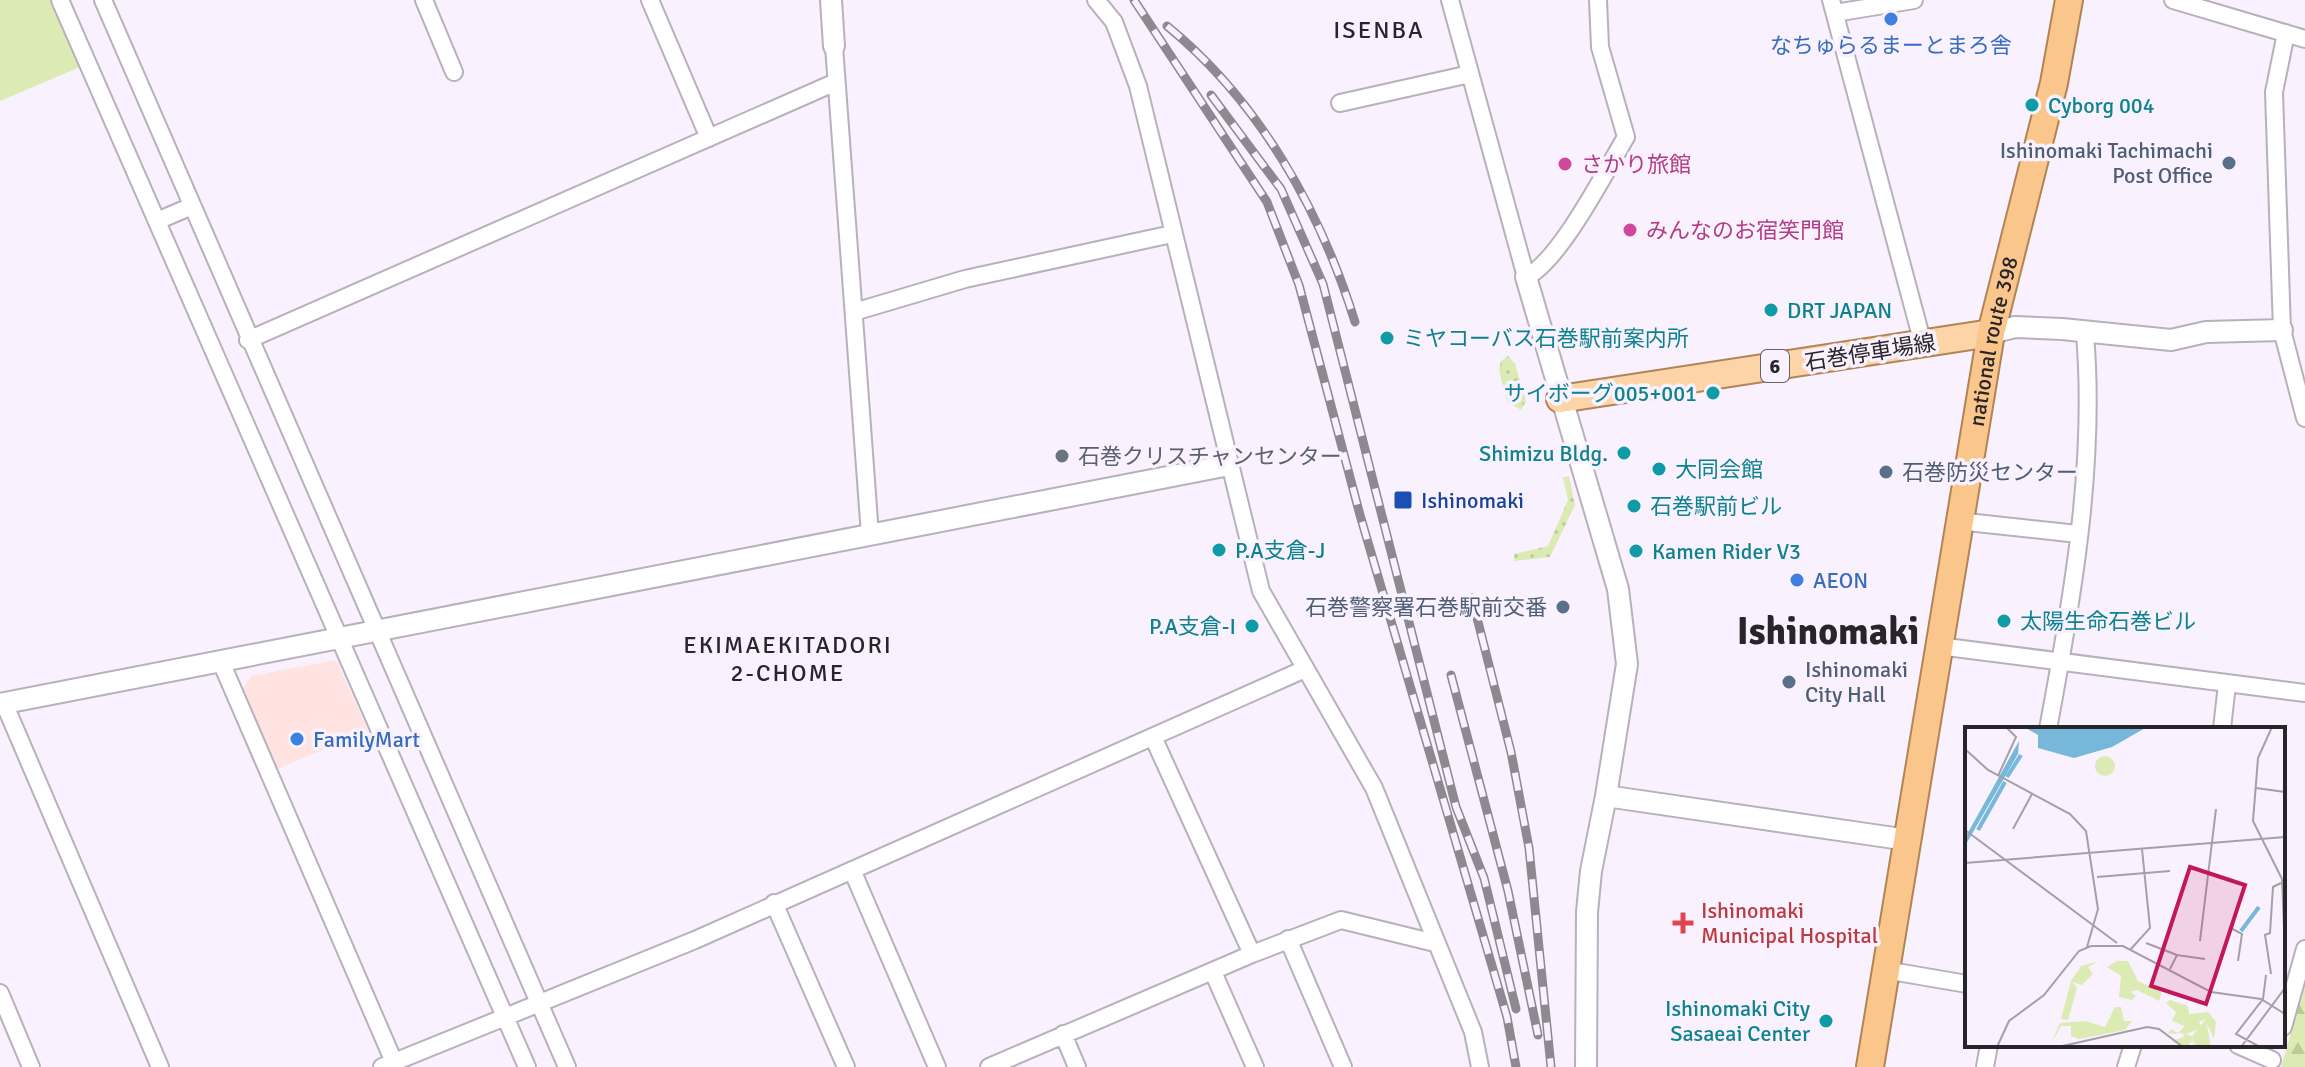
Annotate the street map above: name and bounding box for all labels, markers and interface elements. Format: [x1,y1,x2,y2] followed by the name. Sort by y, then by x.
[1882,10,1900,28] marker: なちゅらるまーとまろ舎
[1333,15,1425,45] district label: ISENBA
[1770,32,2012,59] place label: なちゅらるまーとまろ舎
[2048,92,2155,119] place label: Cyborg 004
[2023,96,2041,114] marker: Cyborg 004
[2000,137,2213,189] place label: Ishinomaki Tachimachi Post Office
[1581,151,1691,178] place label: さかり旅館
[2220,154,2238,172] marker: Ishinomaki Tachimachi Post Office
[1556,155,1574,173] marker: さかり旅館
[1646,217,1844,244] place label: みんなのお宿笑門館
[1621,221,1639,239] marker: みんなのお宿笑門館
[1963,254,2024,428] street label: national route 398
[1787,297,1892,324] place label: DRT JAPAN
[1762,301,1780,319] marker: DRT JAPAN
[1403,325,1689,352] place label: ミヤコーバス石巻駅前案内所
[1378,329,1396,347] marker: ミヤコーバス石巻駅前案内所
[1803,329,1937,376] street label: 石巻停車場線
[1761,350,1789,382] road number: 6
[1504,380,1697,407] place label: サイボーグ005+001
[1704,384,1722,402] marker: サイボーグ005+001
[1479,440,1608,467] place label: Shimizu Bldg.
[1078,443,1342,470] place label: 石巻クリスチャンセンター
[1615,444,1633,462] marker: Shimizu Bldg.
[1053,447,1071,465] marker: 石巻クリスチャンセンター
[1675,456,1763,483] place label: 大同会館
[1902,459,2078,486] place label: 石巻防災センター
[1650,460,1668,478] marker: 大同会館
[1877,463,1895,481] marker: 石巻防災センター
[1421,487,1524,514] place label: Ishinomaki
[1392,489,1414,511] marker: Ishinomaki
[1650,493,1782,520] place label: 石巻駅前ビル
[1625,497,1643,515] marker: 石巻駅前ビル
[1235,537,1325,564] place label: P.A支倉-J
[1652,538,1801,565] place label: Kamen Rider V3
[1210,541,1228,559] marker: P.A支倉-J
[1627,542,1645,560] marker: Kamen Rider V3
[1813,567,1868,594] place label: AEON
[1788,571,1806,589] marker: AEON
[1305,594,1547,621] place label: 石巻警察署石巻駅前交番
[1554,598,1572,616] marker: 石巻警察署石巻駅前交番
[1737,608,1919,655] district label: Ishinomaki
[2020,608,2196,635] place label: 太陽生命石巻ビル
[1995,612,2013,630] marker: 太陽生命石巻ビル
[1149,613,1236,640] place label: P.A支倉-I
[1243,617,1261,635] marker: P.A支倉-I
[683,630,893,688] district label: EKIMAEKITADORI 2-CHOME
[1805,656,1908,708] place label: Ishinomaki City Hall
[1780,673,1798,691] marker: Ishinomaki City Hall
[313,726,420,753] place label: FamilyMart
[1965,727,2285,1047] inset map
[288,730,306,748] marker: FamilyMart
[1701,897,1878,949] place label: Ishinomaki Municipal Hospital
[1672,912,1694,934] marker: Ishinomaki Municipal Hospital
[1665,995,1811,1047] place label: Ishinomaki City Sasaeai Center
[1817,1012,1835,1030] marker: Ishinomaki City Sasaeai Center

